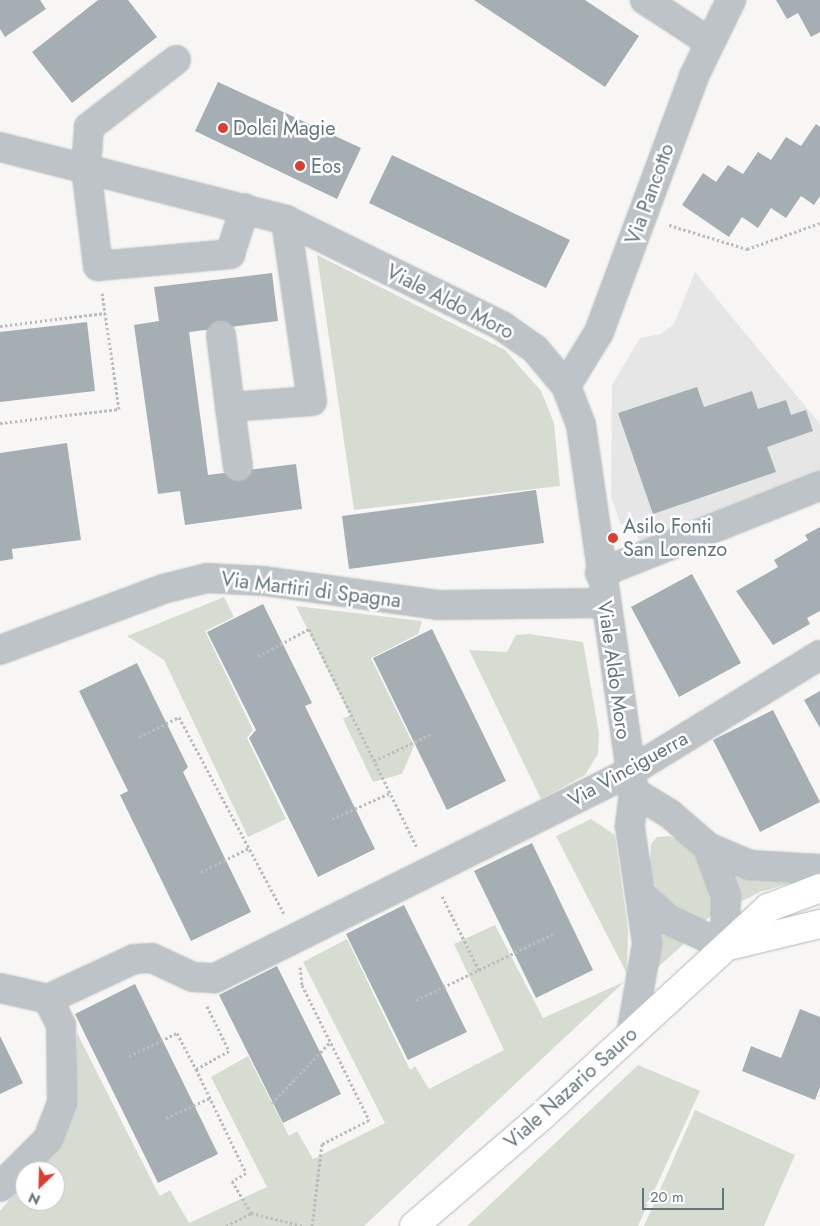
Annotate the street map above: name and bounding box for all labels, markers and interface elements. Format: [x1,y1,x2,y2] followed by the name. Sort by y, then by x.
[233,116,336,140] place label: Dolci Magie
[217,122,229,134] marker: Dolci Magie
[621,140,679,248] street label: Via Pancotto
[311,154,341,178] place label: Eos
[293,159,307,173] marker: Eos
[382,260,518,344] street label: Viale Aldo Moro
[623,514,727,561] place label: Asilo Fonti San Lorenzo
[607,532,619,544] marker: Asilo Fonti San Lorenzo
[220,567,402,613] street label: Via Martiri di Spagna
[592,599,636,741] street label: Viale Aldo Moro
[564,726,692,812] street label: Via Vinciguerra
[500,1022,642,1154] street label: Viale Nazario Sauro
[15,1161,65,1211] north arrow
[645,1178,728,1210] scale bar
[650,1186,684,1208] text: 20 m
[25,1187,43,1210] text: N

